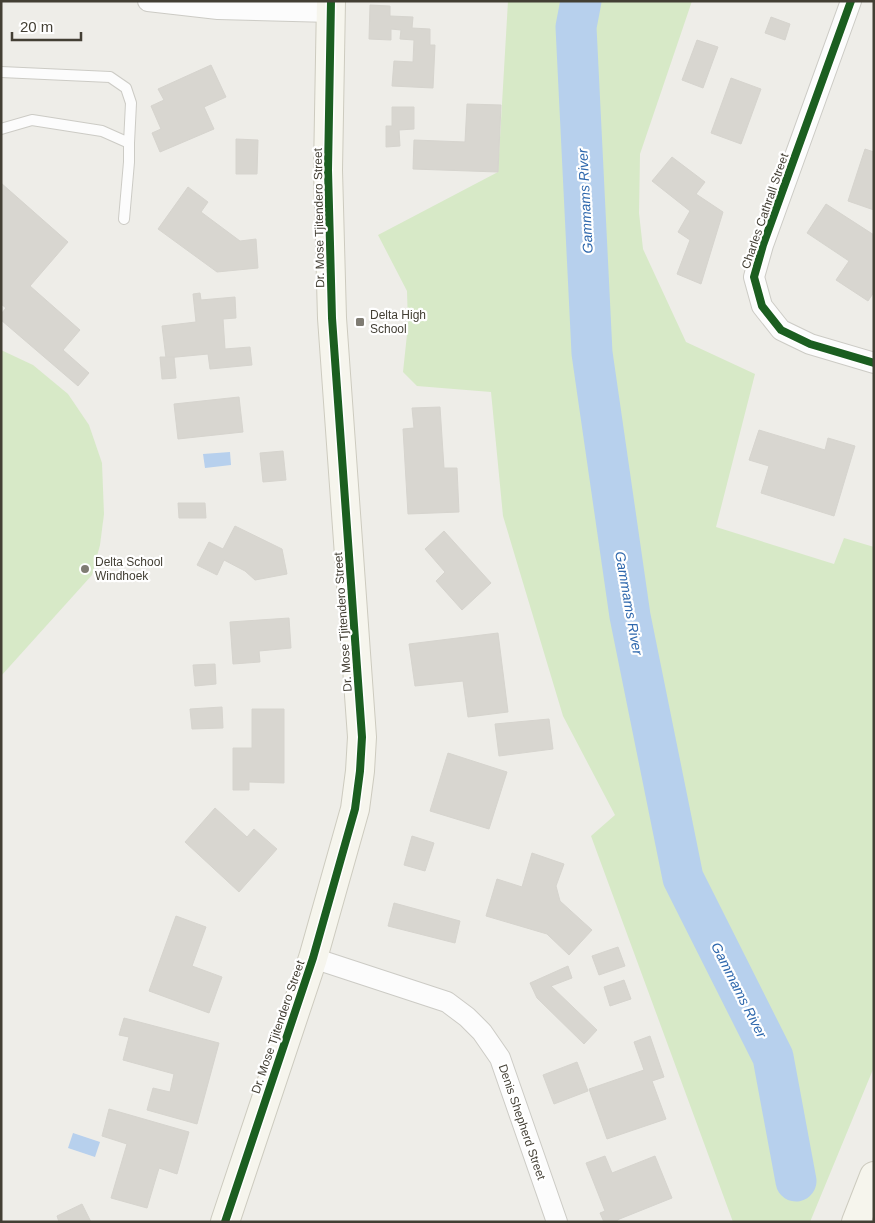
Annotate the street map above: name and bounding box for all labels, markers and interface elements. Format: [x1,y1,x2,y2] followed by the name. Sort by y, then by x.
[12,10,81,42] scale bar
[20,18,53,35] text: 20 m
[311,147,327,288] street label: Dr. Mose Tjitendero Street
[574,147,596,254] water label: Gammams River
[739,151,792,271] street label: Charles Cathrall Street
[370,308,426,336] place label: Delta High School
[354,316,366,328] marker: Delta High School
[612,550,646,657] water label: Gammams River
[331,551,355,692] street label: Dr. Mose Tjitendero Street
[95,555,163,583] place label: Delta School Windhoek
[79,563,91,575] marker: Delta School Windhoek
[708,940,771,1042] water label: Gammams River
[249,958,308,1095] street label: Dr. Mose Tjitendero Street
[496,1062,549,1182] street label: Denis Shepherd Street

